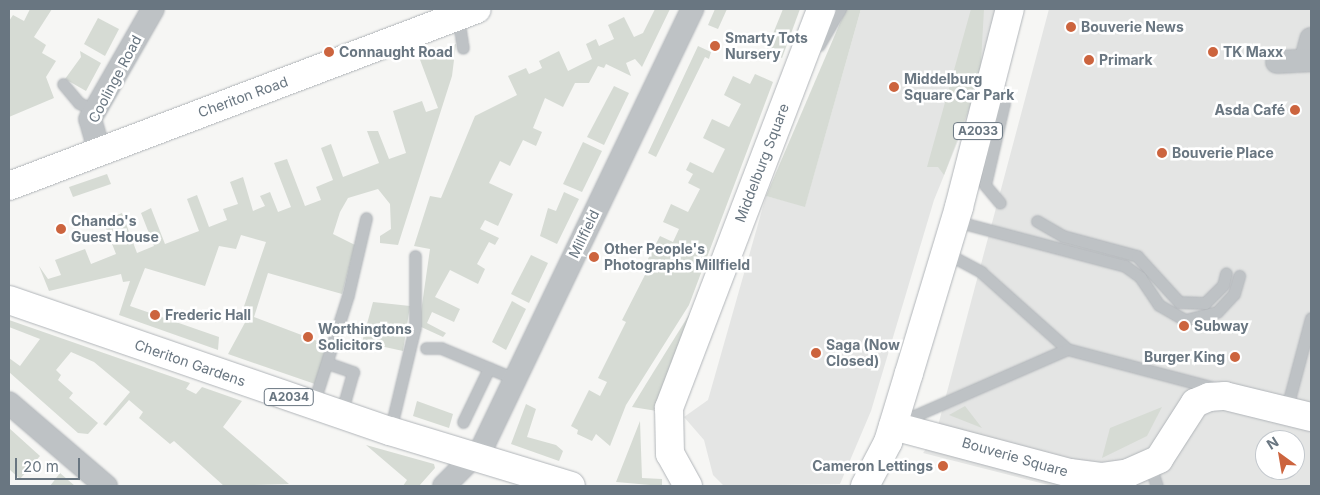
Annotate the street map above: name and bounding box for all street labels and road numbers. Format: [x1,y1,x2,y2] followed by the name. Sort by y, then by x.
[85,32,145,126] street label: Coolinge Road
[196,73,290,121] street label: Cheriton Road
[732,101,792,225] street label: Middelburg Square
[952,122,1004,140] road number: A2033
[565,207,603,261] street label: Millfield
[132,336,248,390] street label: Cheriton Gardens
[263,388,315,407] road number: A2034
[960,434,1070,480] street label: Bouverie Square

